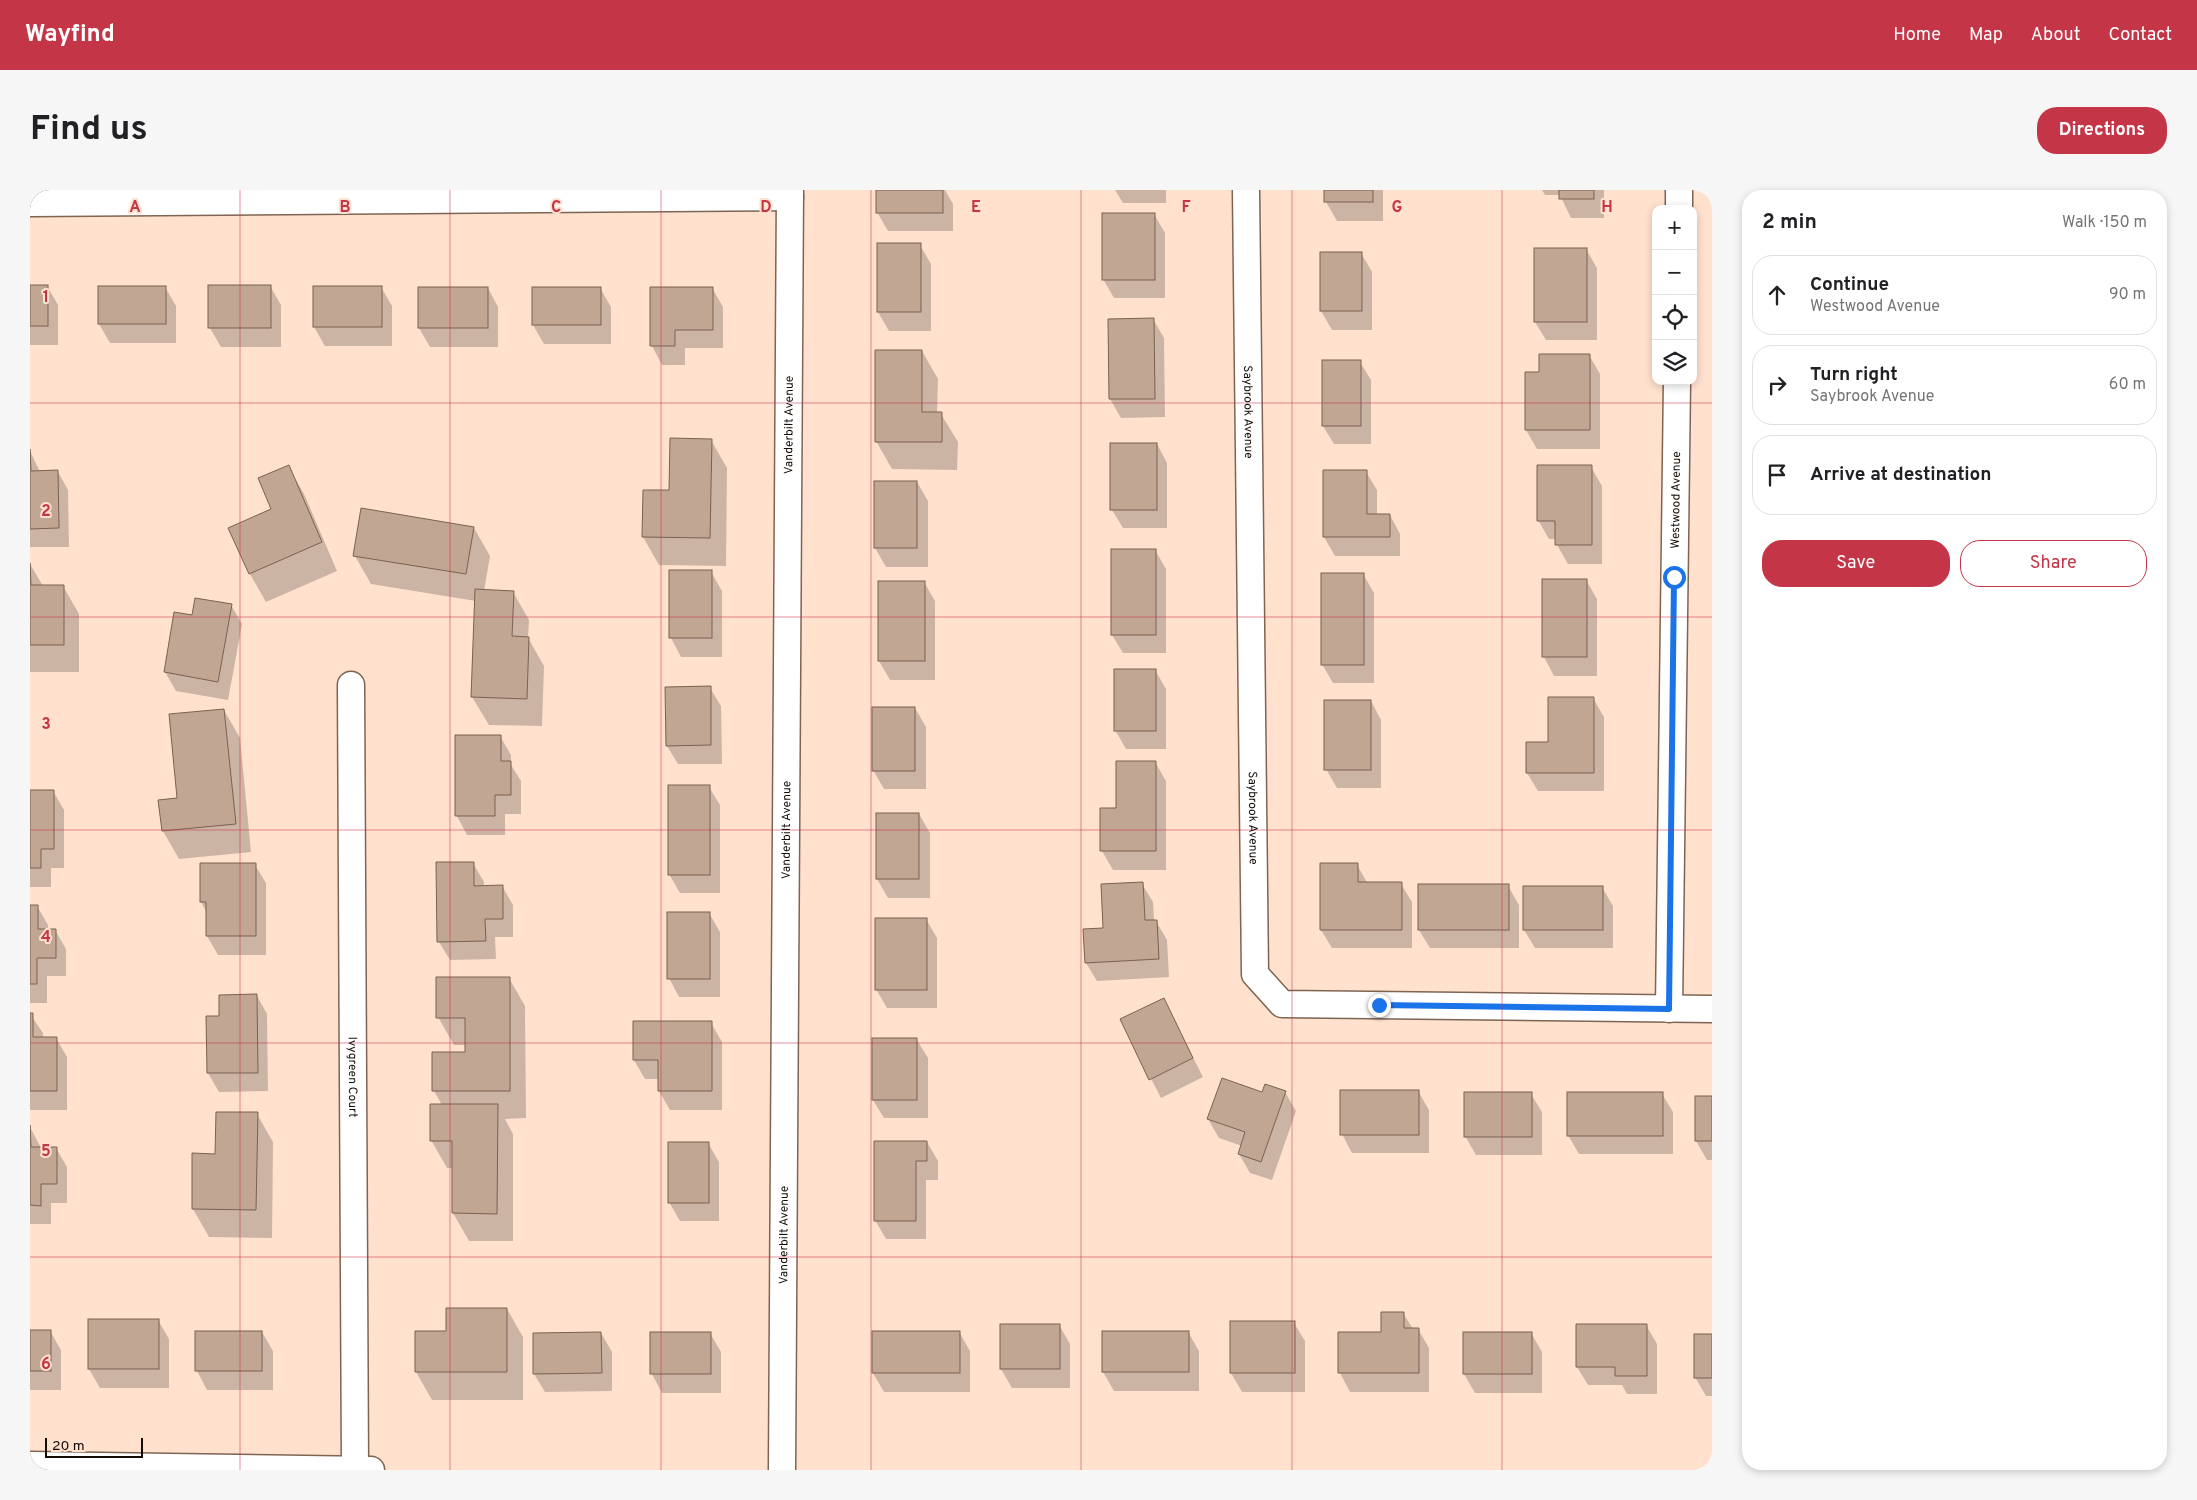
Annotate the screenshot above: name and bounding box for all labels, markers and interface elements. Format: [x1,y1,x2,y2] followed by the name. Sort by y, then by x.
[25,20,115,50] text: Wayfind
[1893,24,1941,47] text: Home
[1969,24,2003,47] text: Map
[2031,24,2080,47] text: About
[2108,24,2172,47] text: Contact
[2037,107,2167,154] button: Directions
[30,108,148,152] text: Find us
[129,198,141,218] text: A
[339,198,351,218] text: B
[551,198,561,218] text: C
[760,198,772,218] text: D
[971,198,981,218] text: E
[1181,198,1191,218] text: F
[1392,198,1402,218] text: G
[1601,198,1613,218] text: H
[1652,205,1697,385] map controls
[1652,205,1697,250] button: +
[1762,209,1817,236] text: 2 min
[2062,213,2147,233] text: Walk · 150 m
[1652,250,1697,295] button: −
[1810,273,1889,297] text: Continue
[1763,281,1791,309] icon: ahead
[2109,285,2146,305] text: 90 m
[43,288,49,308] text: 1
[1652,295,1697,340] button: locate
[1810,297,1940,317] text: Westwood Avenue
[1652,340,1697,385] button: layers
[1810,363,1898,387] text: Turn right
[1239,365,1256,459] street label: Saybrook Avenue
[1763,371,1791,399] icon: right
[2109,375,2146,395] text: 60 m
[781,376,798,474] street label: Vanderbilt Avenue
[1810,387,1934,407] text: Saybrook Avenue
[1668,451,1685,549] street label: Westwood Avenue
[1763,461,1791,489] icon: arrive
[1810,463,1991,487] text: Arrive at destination
[41,502,51,522] text: 2
[1762,540,1950,587] button: Save
[1960,540,2147,587] button: Share
[1663,566,1686,589] route start
[41,715,51,735] text: 3
[1244,771,1261,865] street label: Saybrook Avenue
[779,781,795,879] street label: Vanderbilt Avenue
[41,928,51,948] text: 4
[1368,994,1391,1017] route end
[344,1036,360,1118] street label: Ivygreen Court
[41,1142,51,1162] text: 5
[776,1186,793,1284] street label: Vanderbilt Avenue
[41,1355,51,1375] text: 6
[45,1435,142,1458] scale bar
[52,1438,85,1455] text: 20 m

